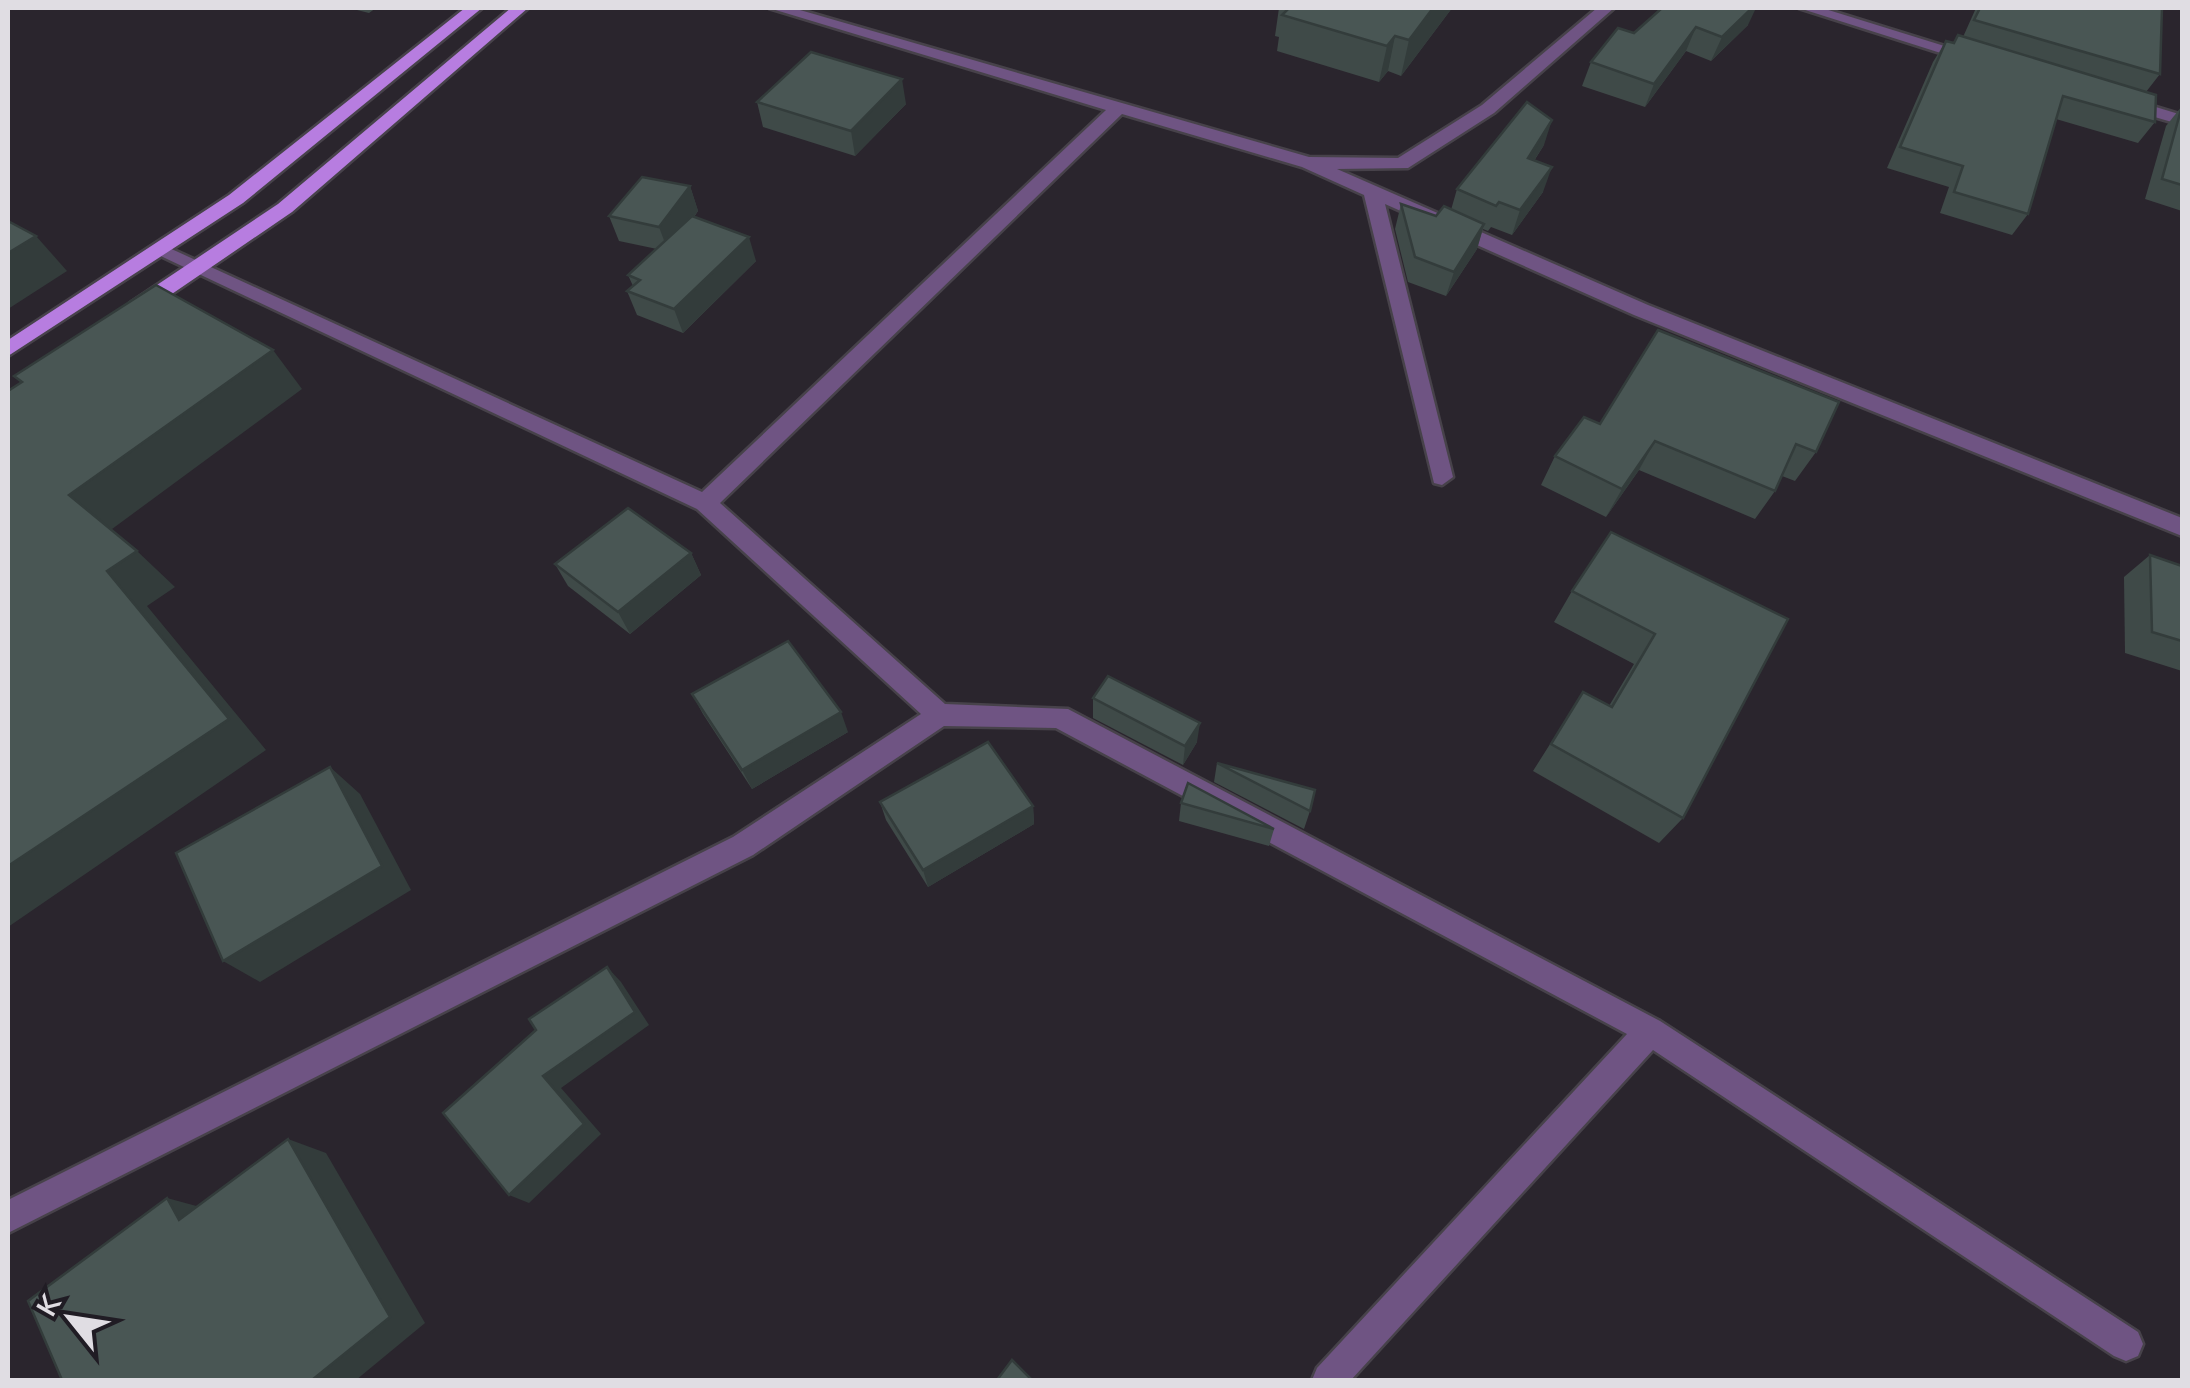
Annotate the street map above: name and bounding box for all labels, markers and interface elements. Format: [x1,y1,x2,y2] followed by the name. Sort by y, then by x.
[20,1268,120,1368] north arrow
[28,1287,68,1322] text: K

